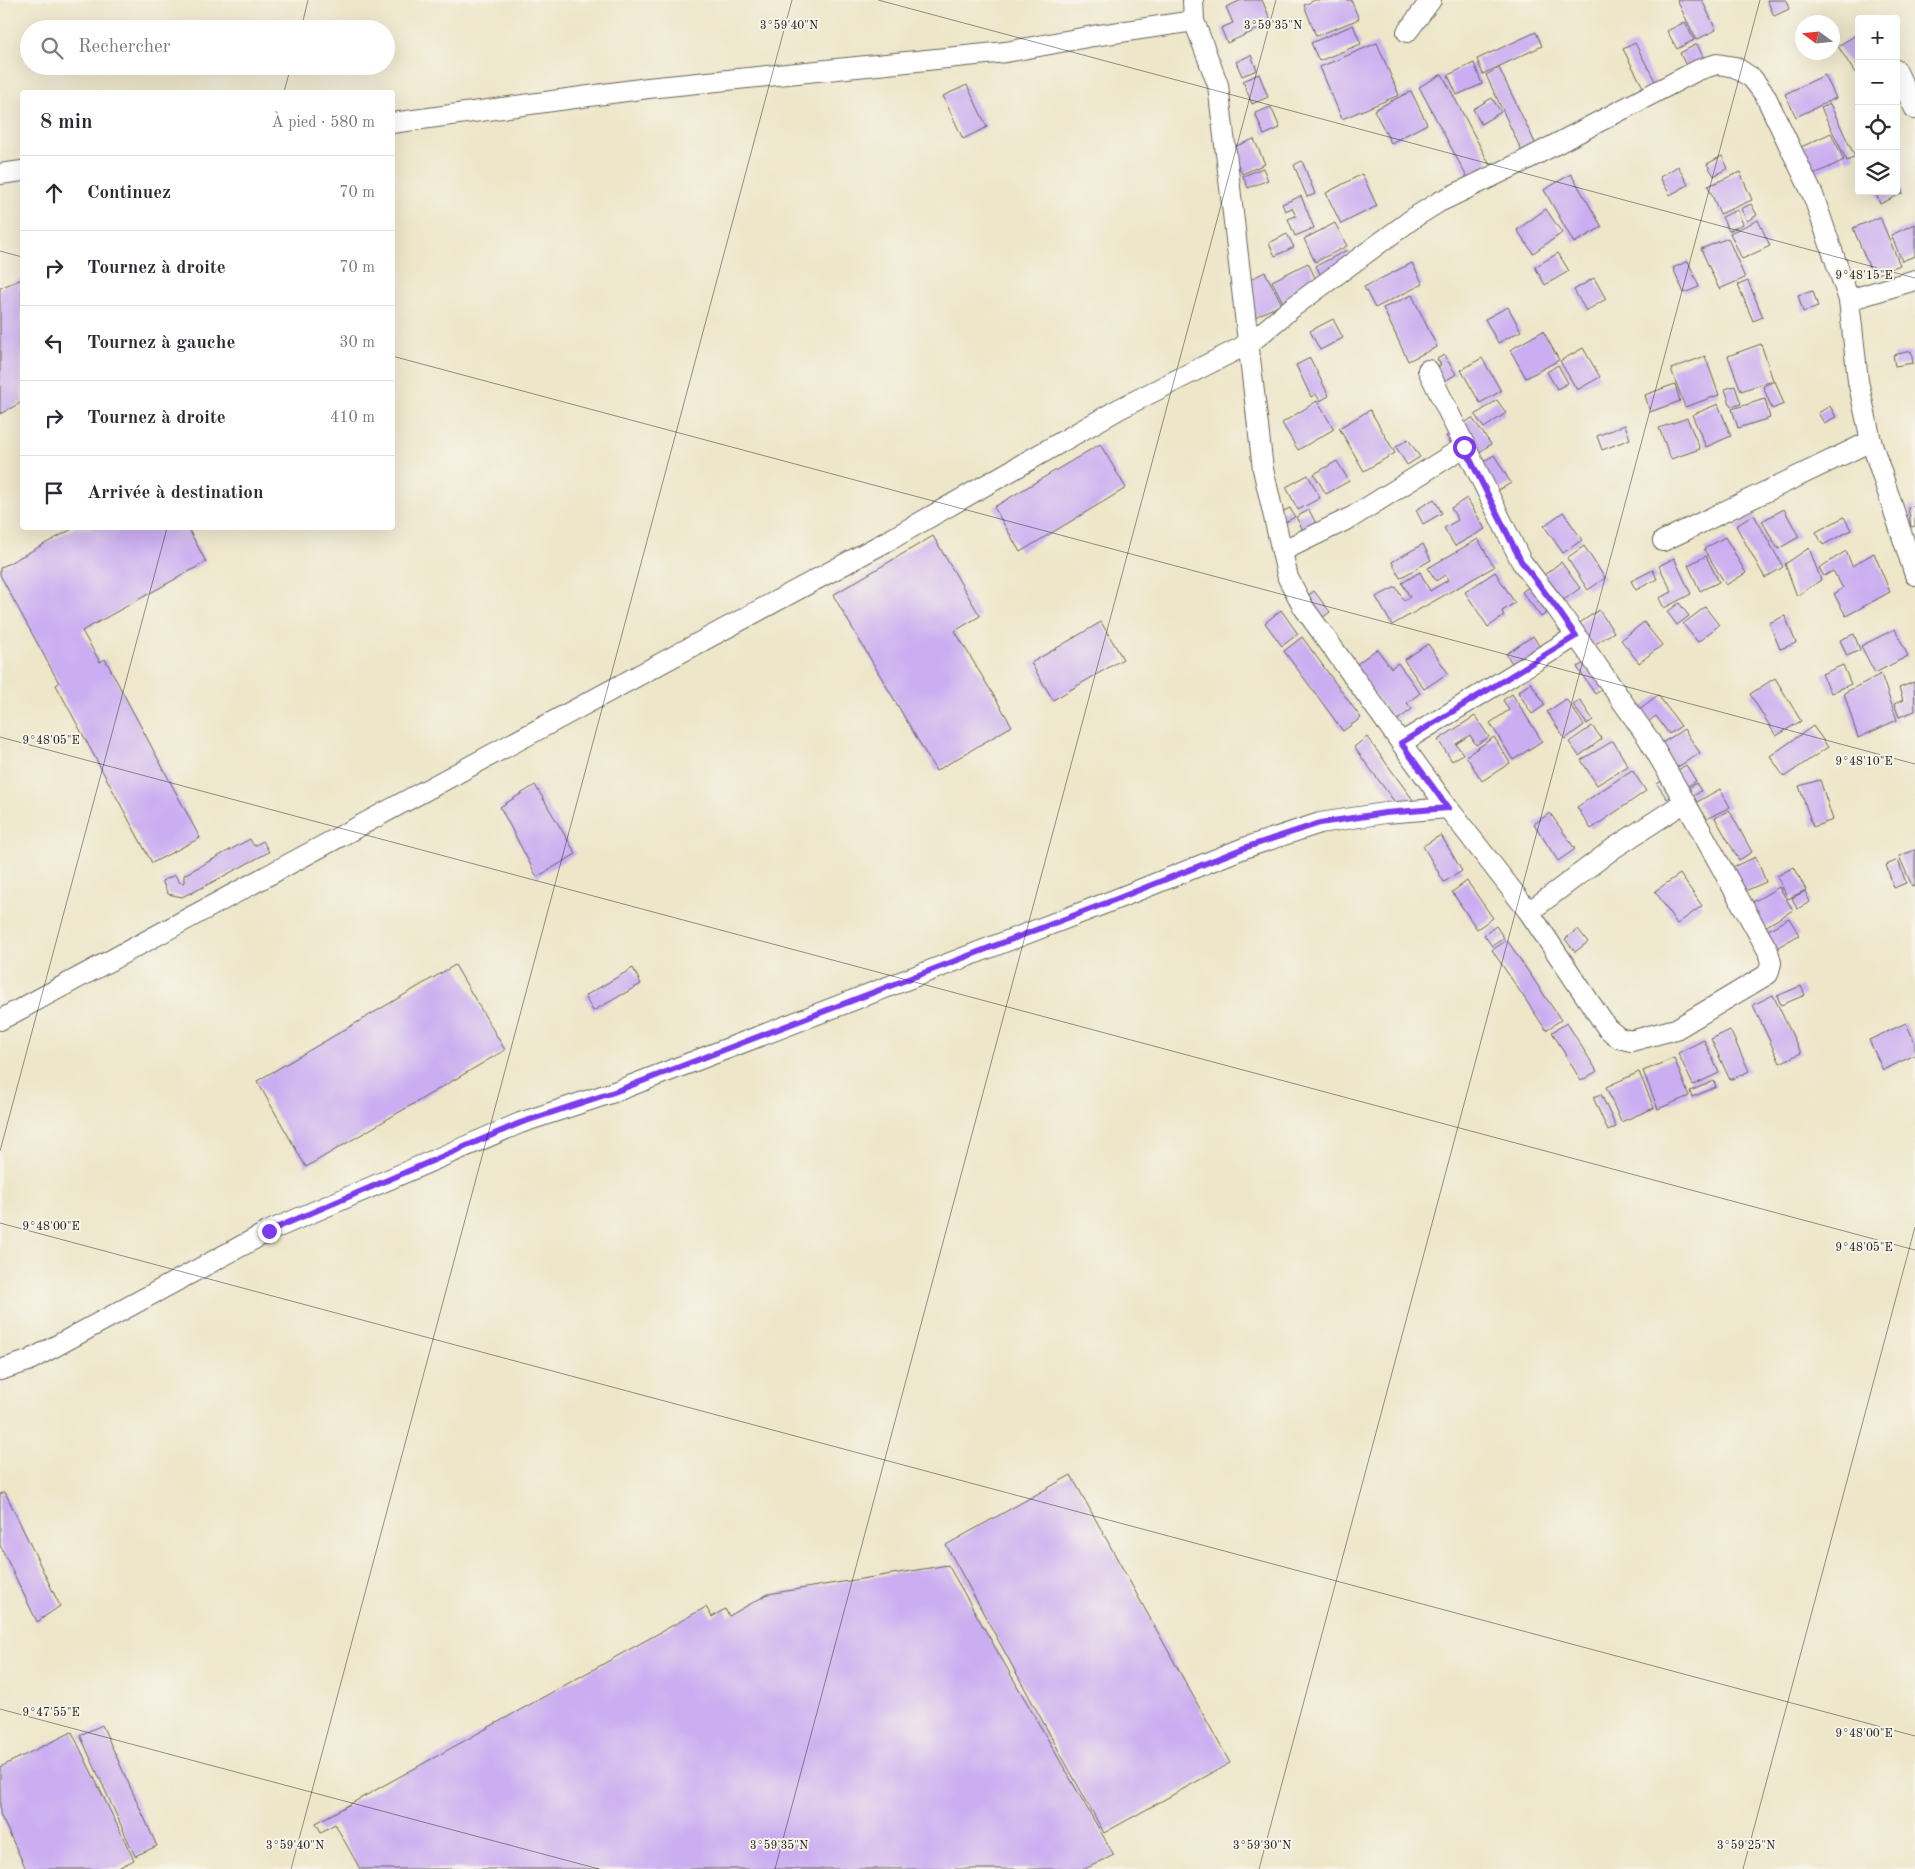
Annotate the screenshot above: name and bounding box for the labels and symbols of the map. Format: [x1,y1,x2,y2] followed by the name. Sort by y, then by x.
[1795,15,1840,60] north arrow
[760,19,818,32] text: 3°59'40"N
[1244,19,1302,32] text: 3°59'35"N
[1835,269,1893,282] text: 9°48'15"E
[1453,436,1476,459] route start
[22,734,80,747] text: 9°48'05"E
[1835,756,1893,768] text: 9°48'10"E
[258,1220,281,1243] route end
[22,1221,80,1233] text: 9°48'00"E
[1835,1241,1893,1254] text: 9°48'05"E
[22,1706,80,1719] text: 9°47'55"E
[1835,1728,1893,1740] text: 9°48'00"E
[266,1839,324,1852] text: 3°59'40"N
[750,1839,808,1852] text: 3°59'35"N
[1233,1839,1291,1852] text: 3°59'30"N
[1717,1839,1775,1852] text: 3°59'25"N

